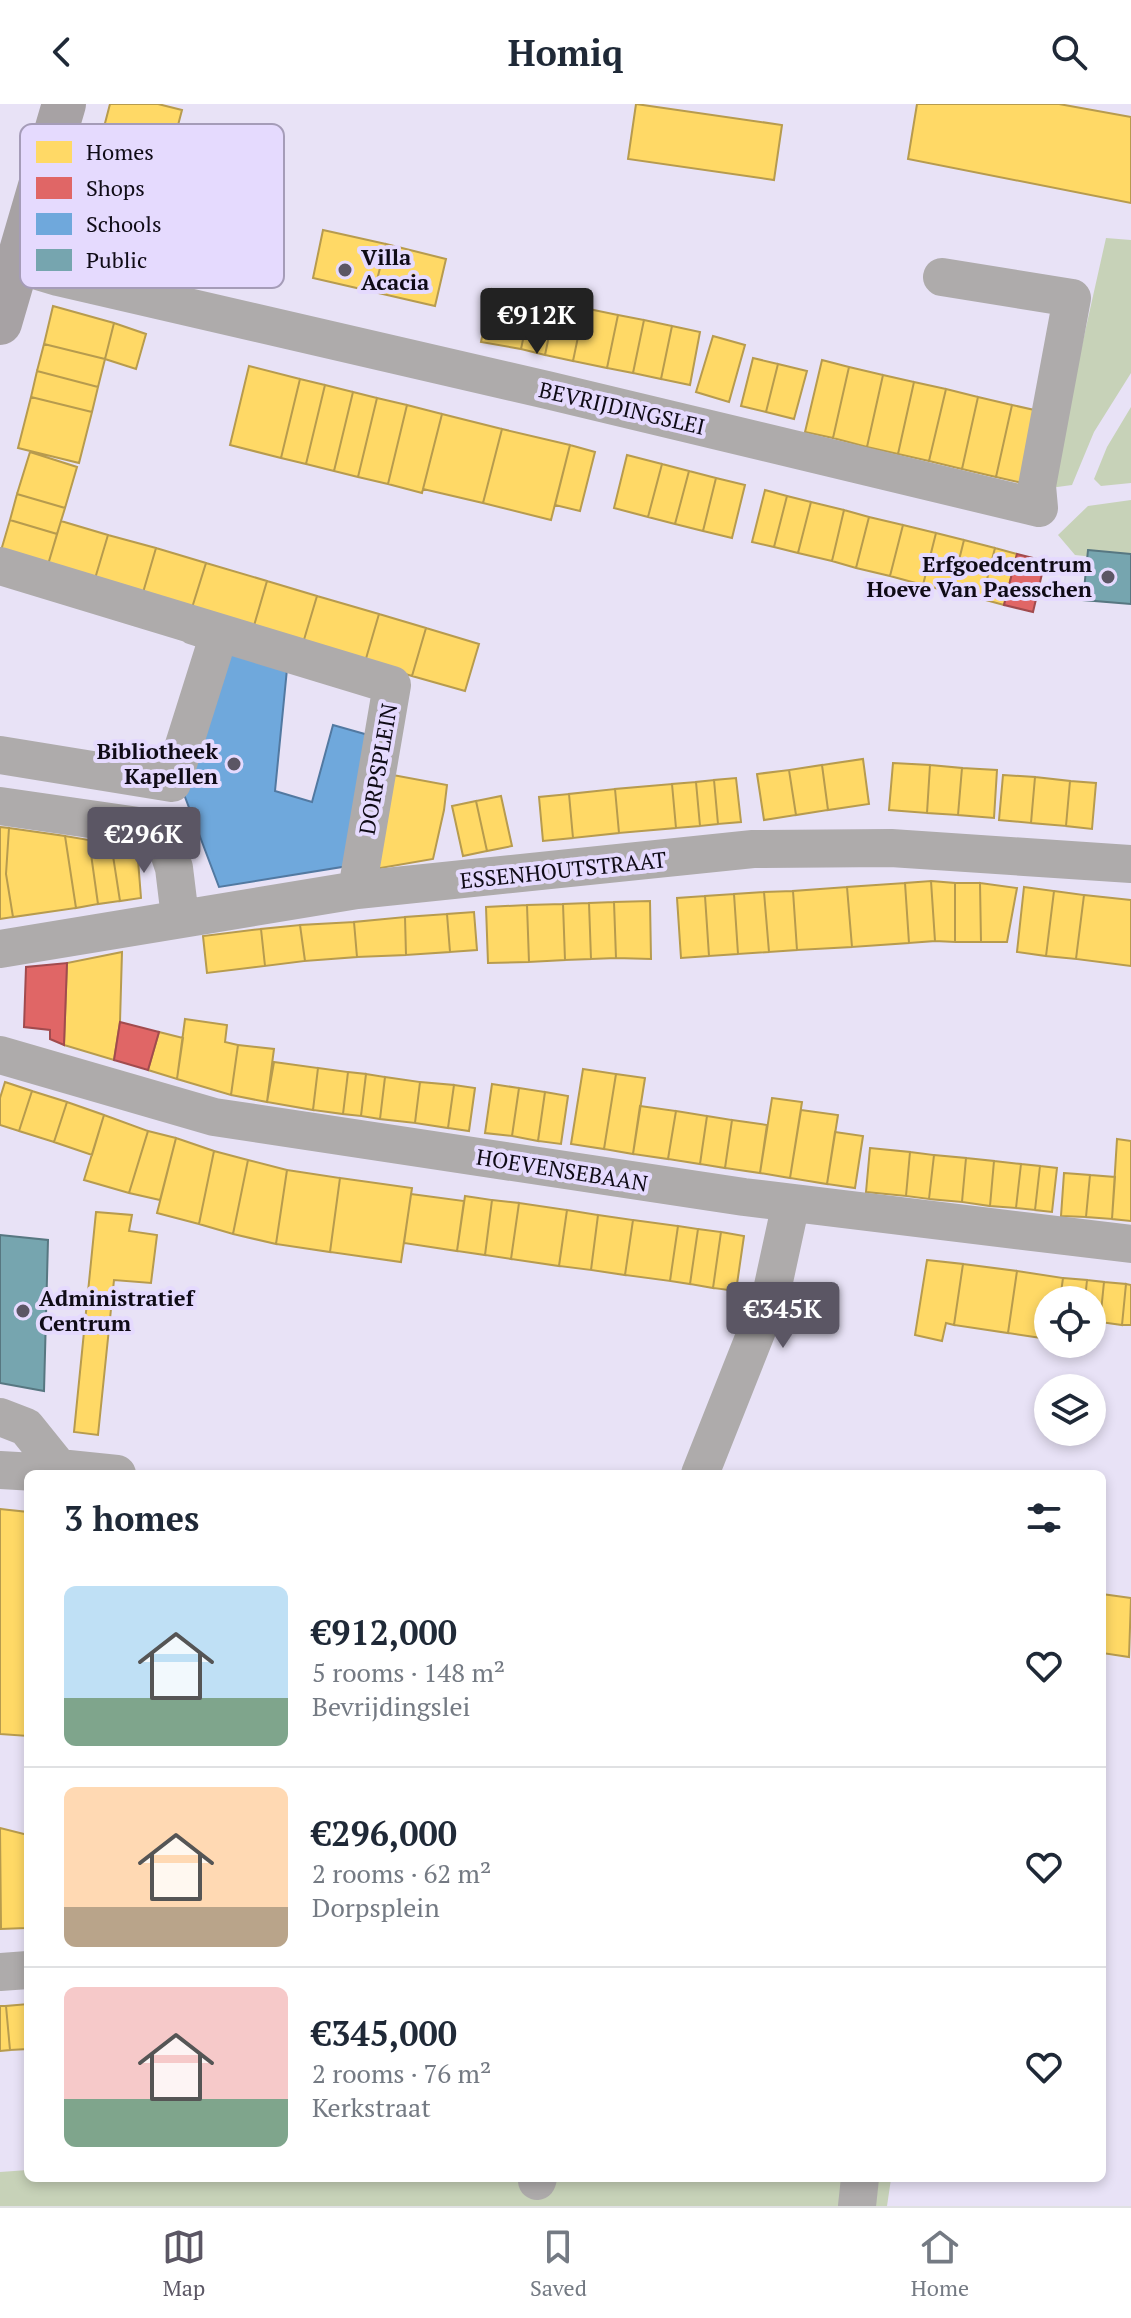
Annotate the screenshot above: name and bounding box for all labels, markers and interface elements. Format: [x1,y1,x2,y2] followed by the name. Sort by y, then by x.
[508,29,623,76] text: Homiq
[40,30,84,74] icon: back
[1047,30,1091,74] icon: search
[20,124,284,288] legend
[86,137,154,166] text: Homes
[86,173,145,202] text: Shops
[86,209,161,238] text: Schools
[361,242,429,296] place label: Villa Acacia
[86,245,147,274] text: Public
[336,261,354,279] marker: Villa Acacia
[481,288,593,356] pin: €912K
[498,297,576,331] text: €912K
[536,374,708,441] street label: BEVRIJDINGSLEI
[866,549,1093,603] place label: Erfgoedcentrum Hoeve Van Paesschen
[1099,568,1117,586] marker: Erfgoedcentrum Hoeve Van Paesschen
[352,701,403,837] street label: DORPSPLEIN
[97,736,218,790] place label: Bibliotheek Kapellen
[225,755,243,773] marker: Bibliotheek Kapellen
[88,807,200,875] pin: €296K
[105,816,183,850] text: €296K
[458,844,668,895] street label: ESSENHOUTSTRAAT
[474,1142,650,1197] street label: HOEVENSEBAAN
[727,1282,839,1350] pin: €345K
[39,1283,196,1337] place label: Administratief Centrum
[1034,1286,1106,1446] map controls
[1034,1286,1106,1358] button: locate
[744,1291,822,1325] text: €345K
[14,1302,32,1320] marker: Administratief Centrum
[1034,1374,1106,1446] button: layers
[64,1496,199,1541] text: 3 homes
[1022,1496,1066,1540] icon: filters
[312,1610,457,1655] text: €912,000
[128,1618,224,1714] icon: home
[1022,1644,1066,1688] icon: heart
[312,1655,505,1689] text: 5 rooms · 148 m²
[312,1689,470,1723] text: Bevrijdingslei
[312,1811,457,1856] text: €296,000
[128,1819,224,1915] icon: home
[1022,1845,1066,1889] icon: heart
[312,1856,491,1890] text: 2 rooms · 62 m²
[312,1890,440,1924] text: Dorpsplein
[312,2011,457,2056] text: €345,000
[128,2019,224,2115] icon: home
[1022,2045,1066,2089] icon: heart
[312,2056,491,2090] text: 2 rooms · 76 m²
[312,2090,431,2124] text: Kerkstraat
[162,2225,206,2302] tab: Map
[530,2225,587,2302] tab: Saved
[911,2225,969,2302] tab: Home

